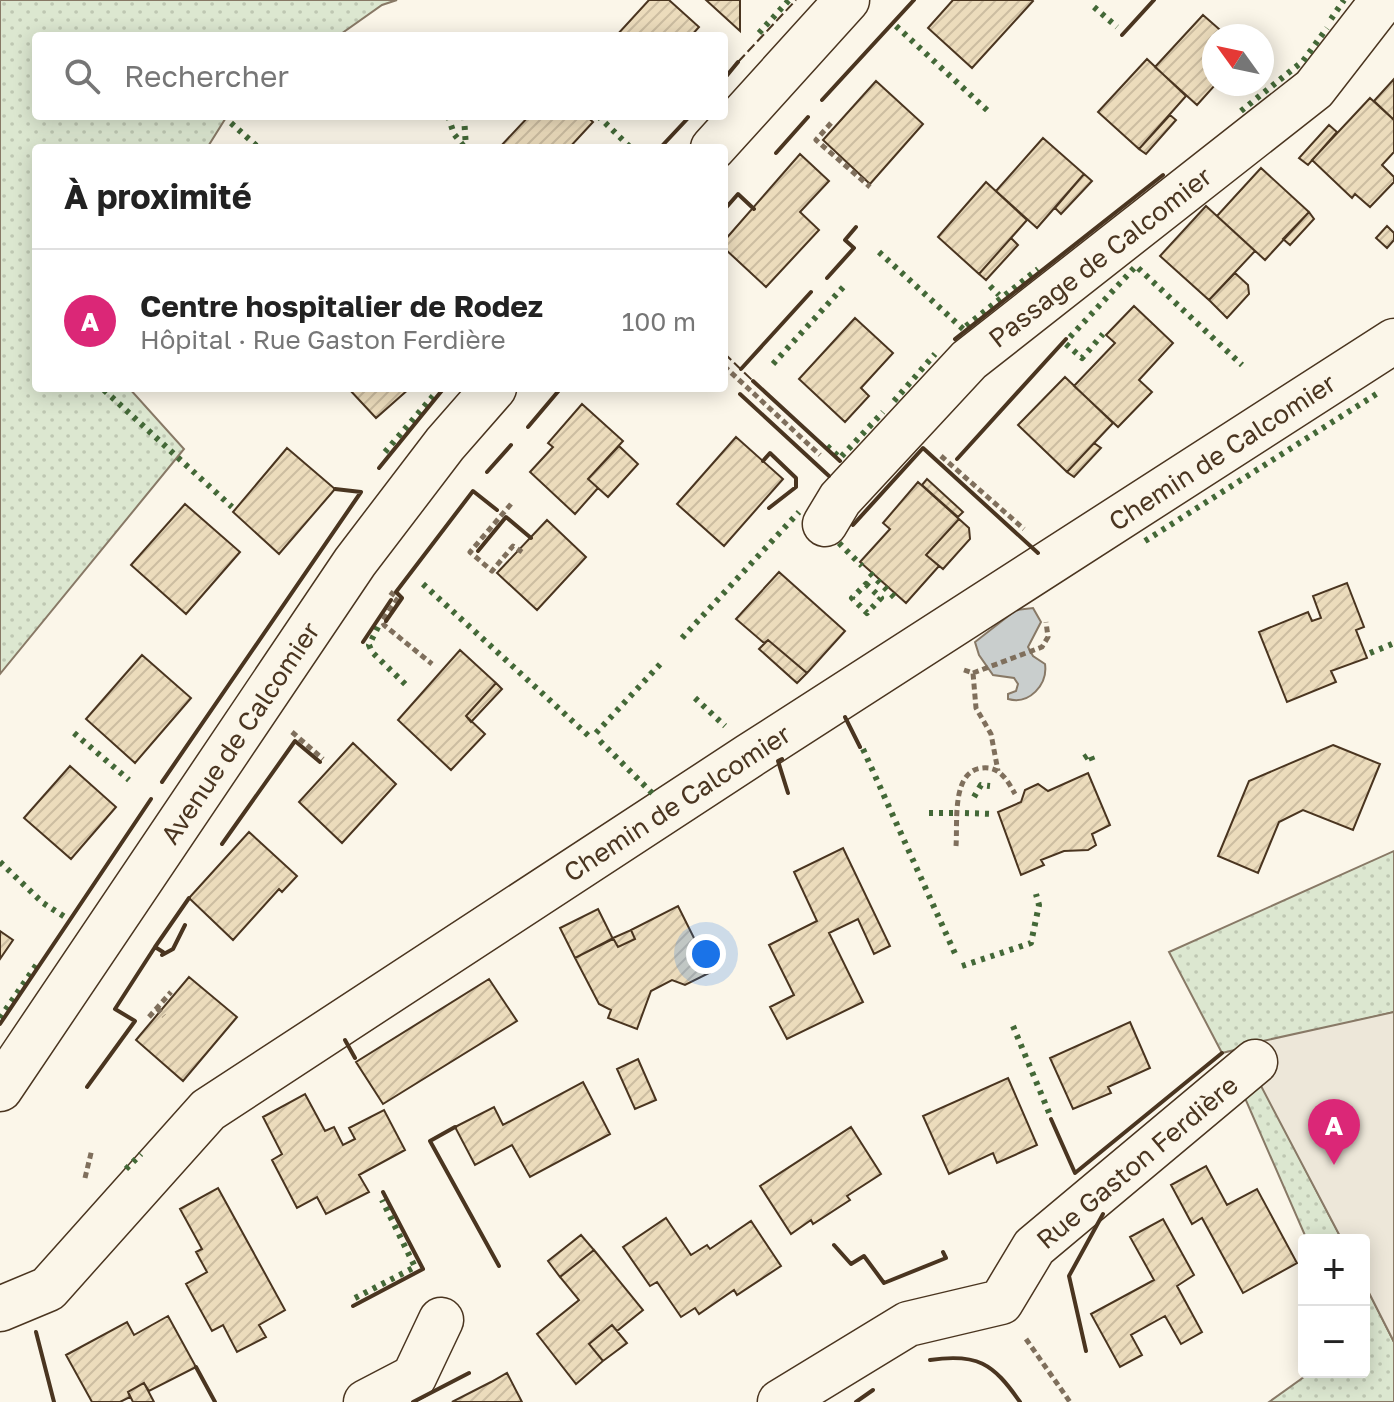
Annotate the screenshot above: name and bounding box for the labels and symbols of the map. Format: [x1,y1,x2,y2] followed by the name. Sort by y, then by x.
[1202,24,1274,96] north arrow
[982,160,1218,354] street label: Passage de Calcomier
[1103,367,1341,537] street label: Chemin de Calcomier
[154,616,326,850] street label: Avenue de Calcomier
[558,718,796,888] street label: Chemin de Calcomier
[686,934,726,974] your location
[1030,1069,1244,1255] street label: Rue Gaston Ferdière
[1308,1099,1360,1165] pin: A

